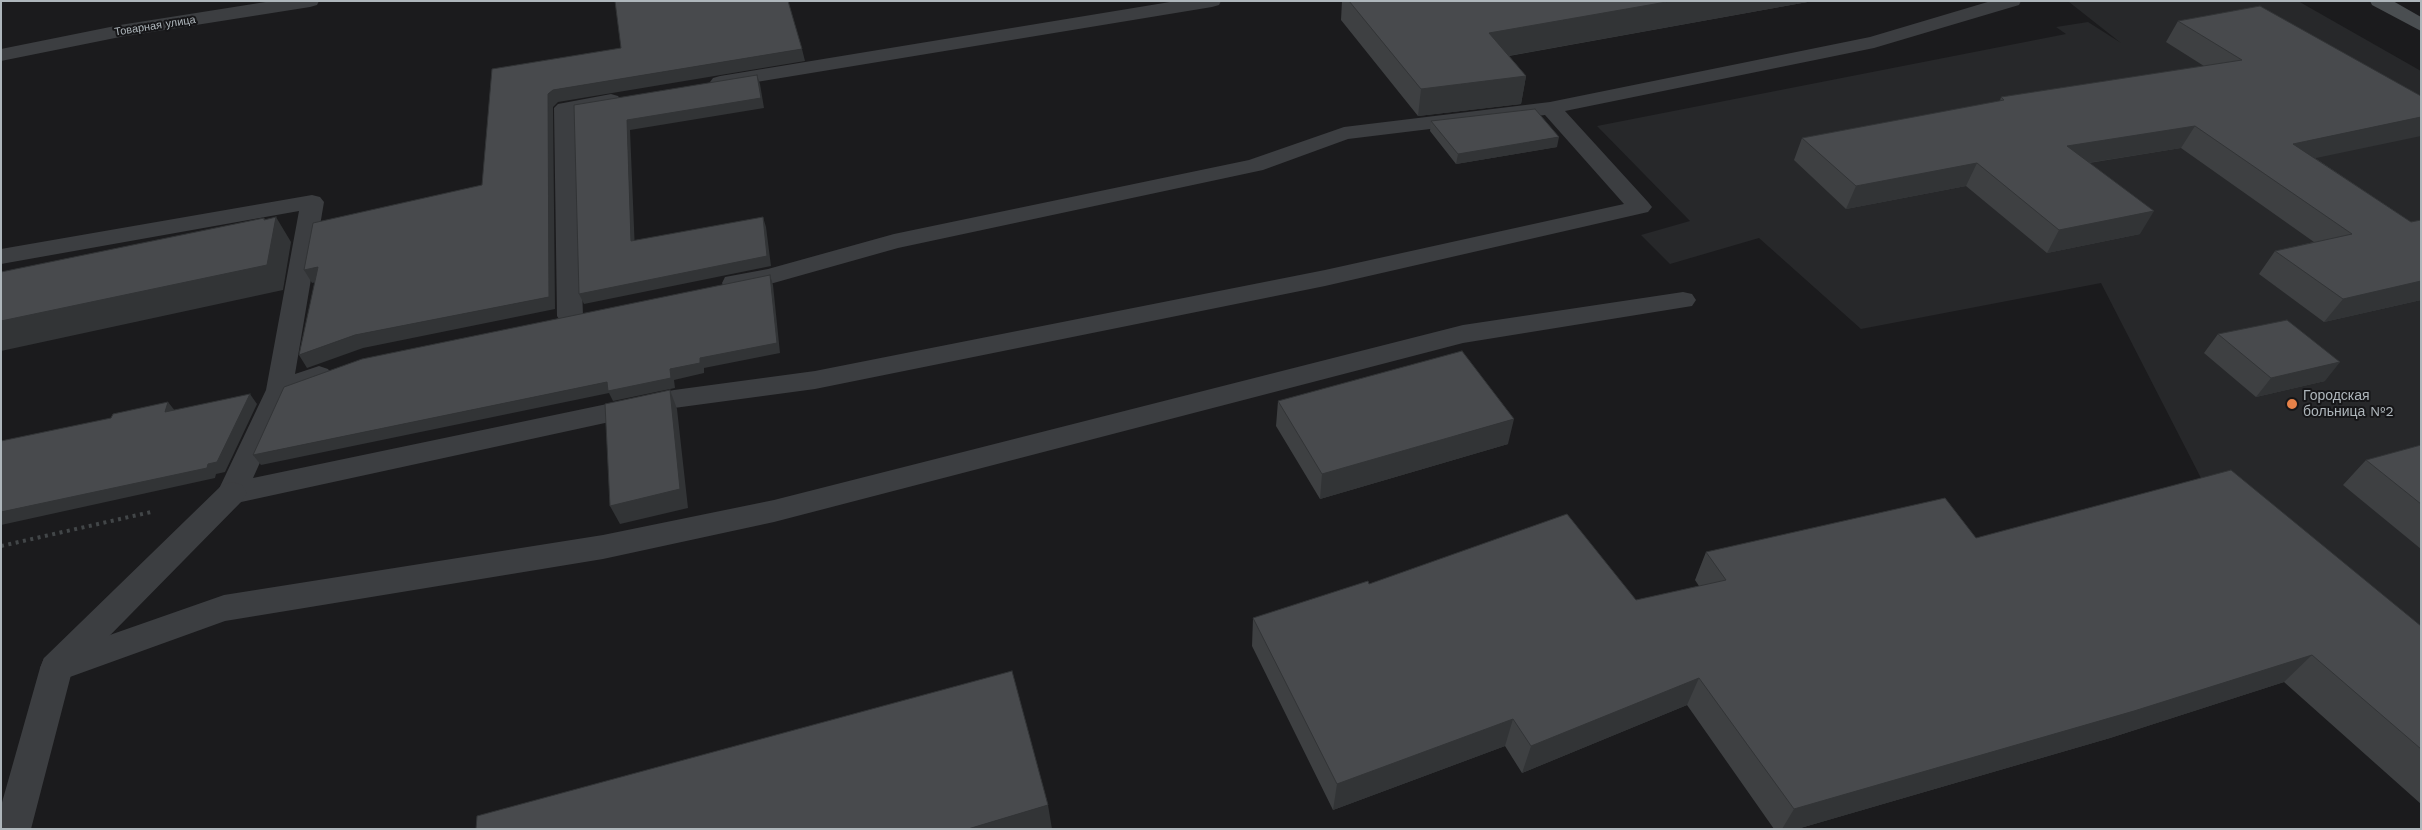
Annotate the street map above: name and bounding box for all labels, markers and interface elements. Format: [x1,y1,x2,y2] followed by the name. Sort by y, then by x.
[113,13,197,39] street label: Товарная улица
[2303,388,2394,421] place label: Городская больница №2
[2285,397,2299,411] marker: Городская больница №2

